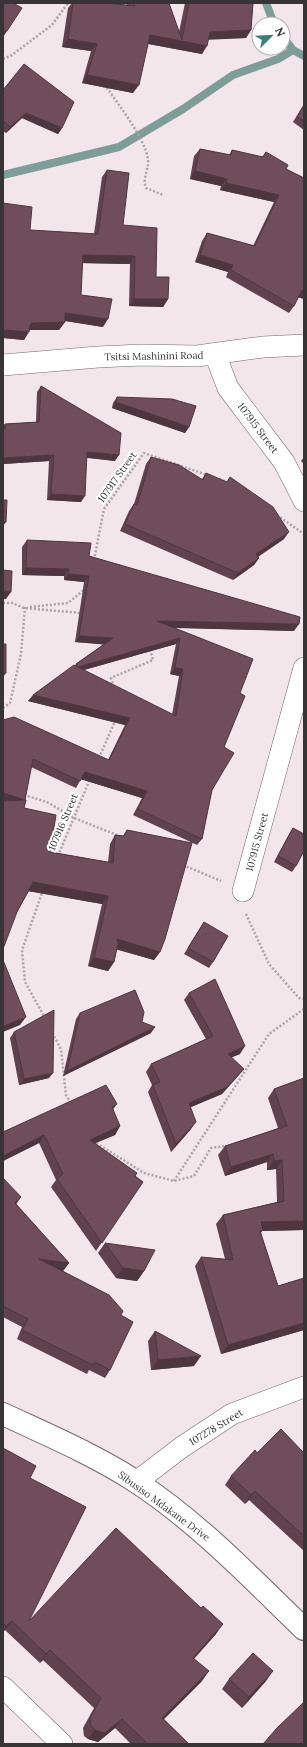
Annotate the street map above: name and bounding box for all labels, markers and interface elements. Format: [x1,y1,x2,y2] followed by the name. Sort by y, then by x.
[251,16,291,56] north arrow
[272,25,288,39] text: N
[104,349,204,363] street label: Tsitsi Mashinini Road
[235,400,281,456] street label: 107915 Street
[95,449,139,505] street label: 107917 Street
[45,792,81,852] street label: 107916 Street
[243,811,271,873] street label: 107915 Street
[187,1406,246,1448] street label: 107278 Street
[115,1468,213,1544] street label: Sibusiso Mdakane Drive

